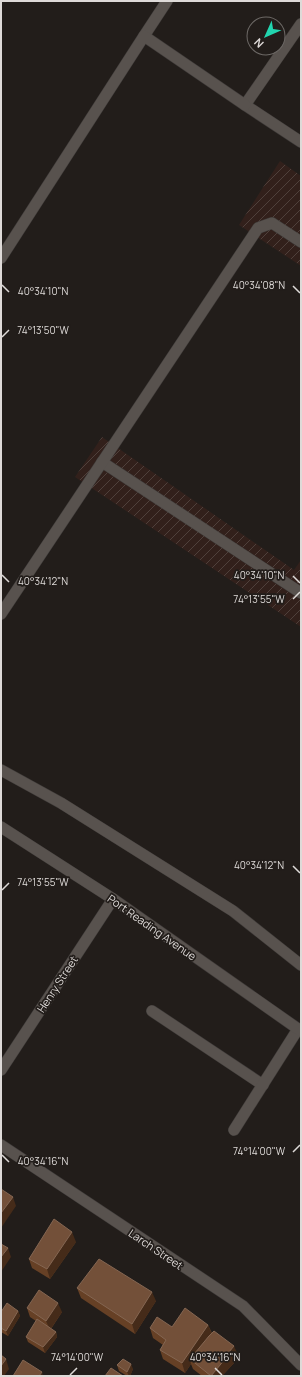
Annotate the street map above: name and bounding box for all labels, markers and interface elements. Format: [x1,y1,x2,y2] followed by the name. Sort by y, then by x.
[246,16,286,56] north arrow
[250,35,267,52] text: N
[233,278,285,292] text: 40°34'08"N
[18,284,68,298] text: 40°34'10"N
[17,323,70,337] text: 74°13'50"W
[234,568,284,582] text: 40°34'10"N
[18,574,68,588] text: 40°34'12"N
[233,592,285,606] text: 74°13'55"W
[234,858,284,872] text: 40°34'12"N
[17,875,69,889] text: 74°13'55"W
[105,891,200,964] street label: Port Reading Avenue
[33,953,81,1015] street label: Henry Street
[233,1144,286,1158] text: 74°14'00"W
[18,1154,68,1168] text: 40°34'16"N
[126,1225,186,1273] street label: Larch Street
[51,1350,104,1364] text: 74°14'00"W
[190,1350,240,1364] text: 40°34'16"N

